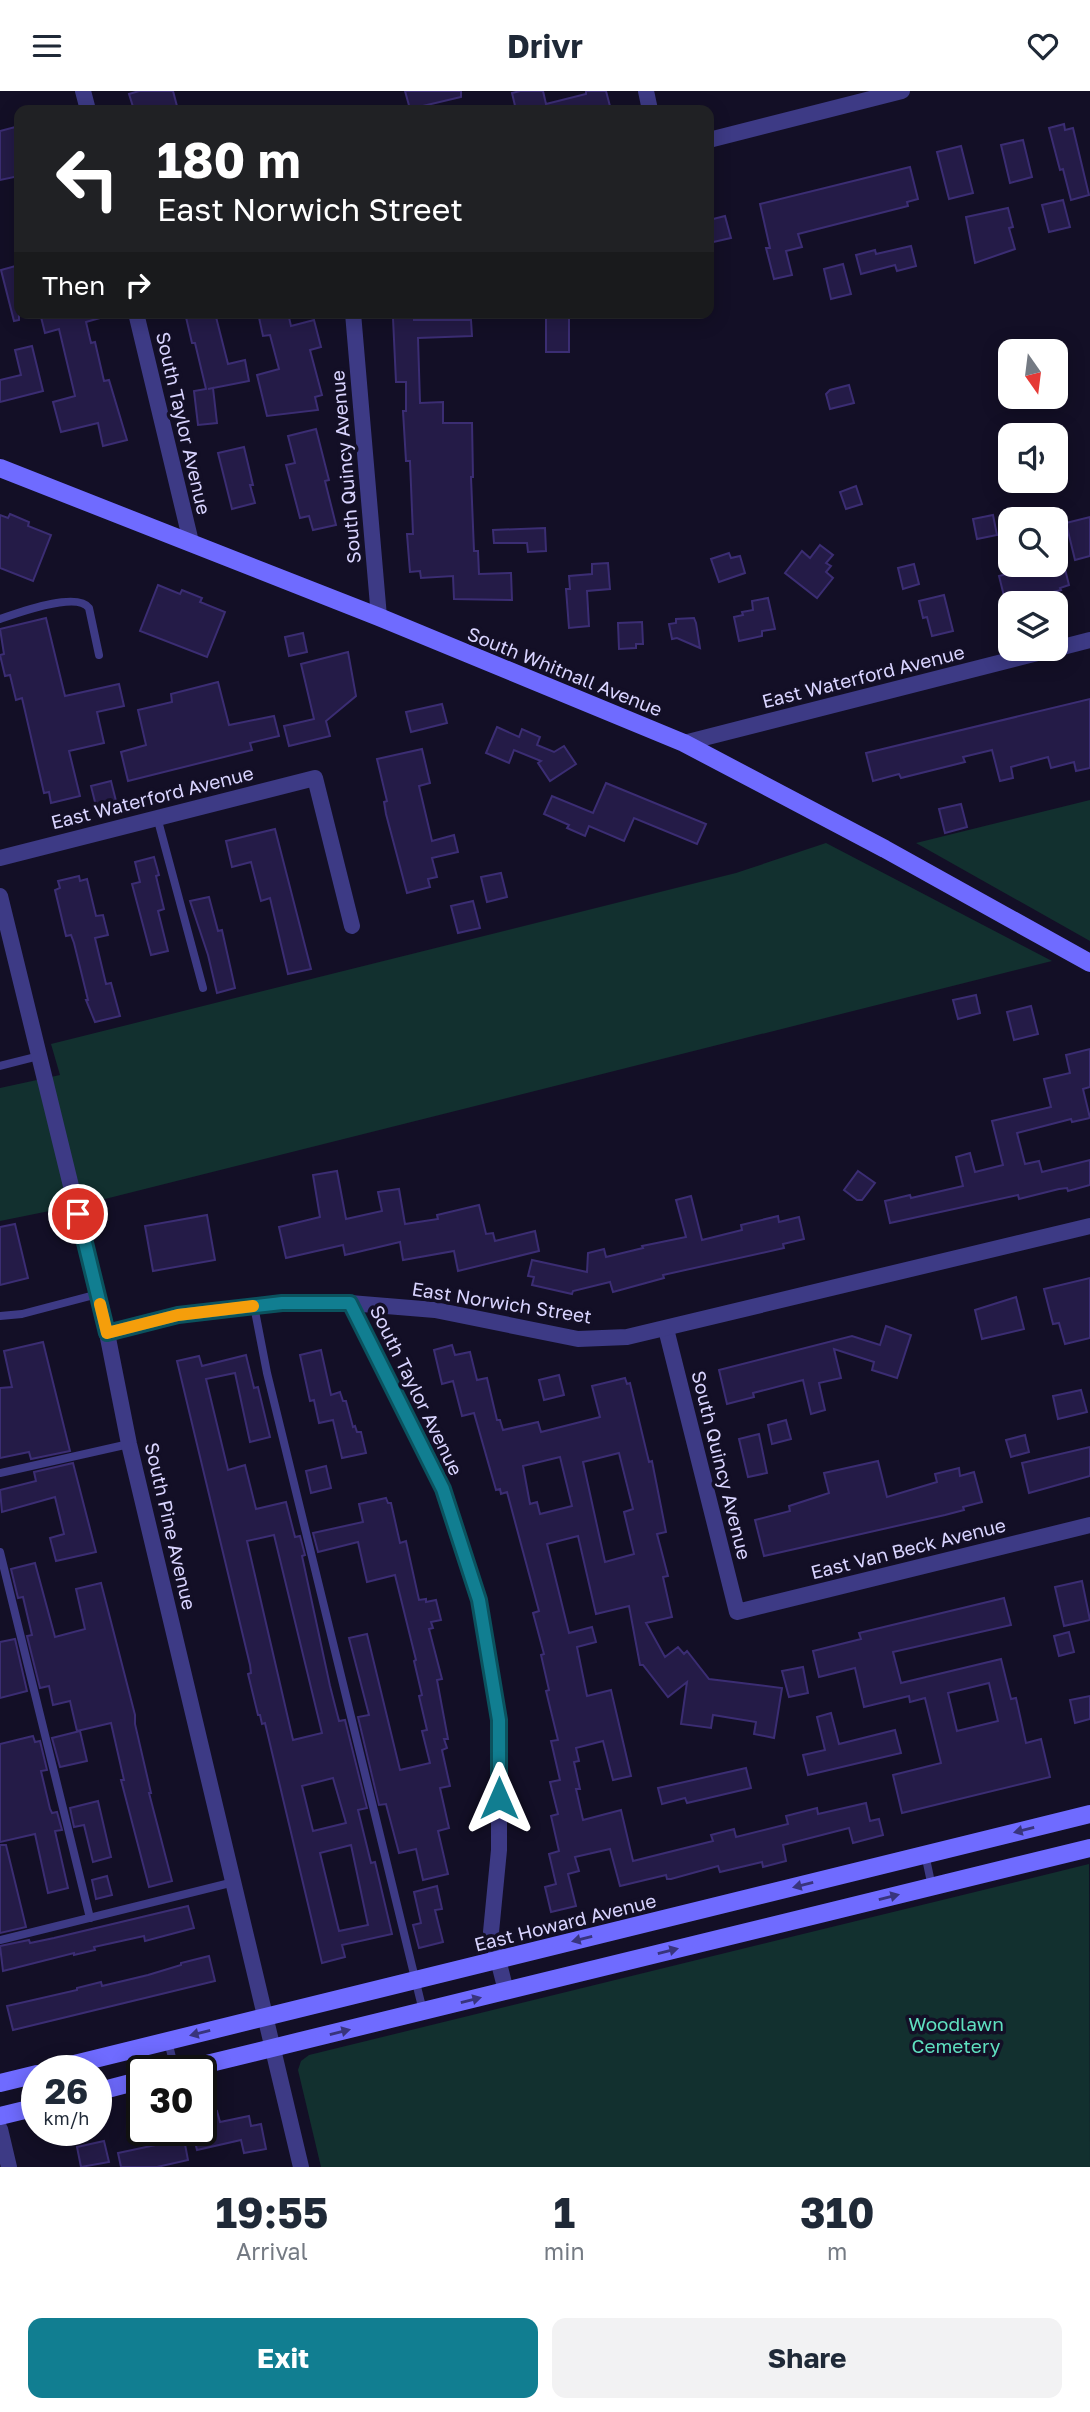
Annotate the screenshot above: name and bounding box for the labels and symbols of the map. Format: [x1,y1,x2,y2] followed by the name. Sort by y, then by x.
[152,329,216,517] street label: South Taylor Avenue
[998,339,1068,409] north arrow
[325,369,365,565] street label: South Quincy Avenue
[464,621,666,721] street label: South Whitnall Avenue
[759,640,967,712] street label: East Waterford Avenue
[48,761,256,833] street label: East Waterford Avenue
[48,1184,108,1244] pin
[410,1276,594,1328] street label: East Norwich Street
[366,1301,468,1479] street label: South Taylor Avenue
[687,1368,757,1562] street label: South Quincy Avenue
[141,1440,201,1612] street label: South Pine Avenue
[808,1513,1008,1583] street label: East Van Beck Avenue
[462,1761,536,1835] position arrow
[1013,1825,1035,1836] one-way arrow
[792,1880,814,1891] one-way arrow
[472,1888,658,1956] street label: East Howard Avenue
[878,1891,900,1902] one-way arrow
[571,1934,593,1945] one-way arrow
[657,1946,679,1957] one-way arrow
[460,1994,482,2005] one-way arrow
[908,2012,1004,2057] park label: Woodlawn Cemetery
[329,2026,351,2037] one-way arrow
[189,2028,211,2039] one-way arrow
[126,2055,217,2146] speed limit sign: 30

